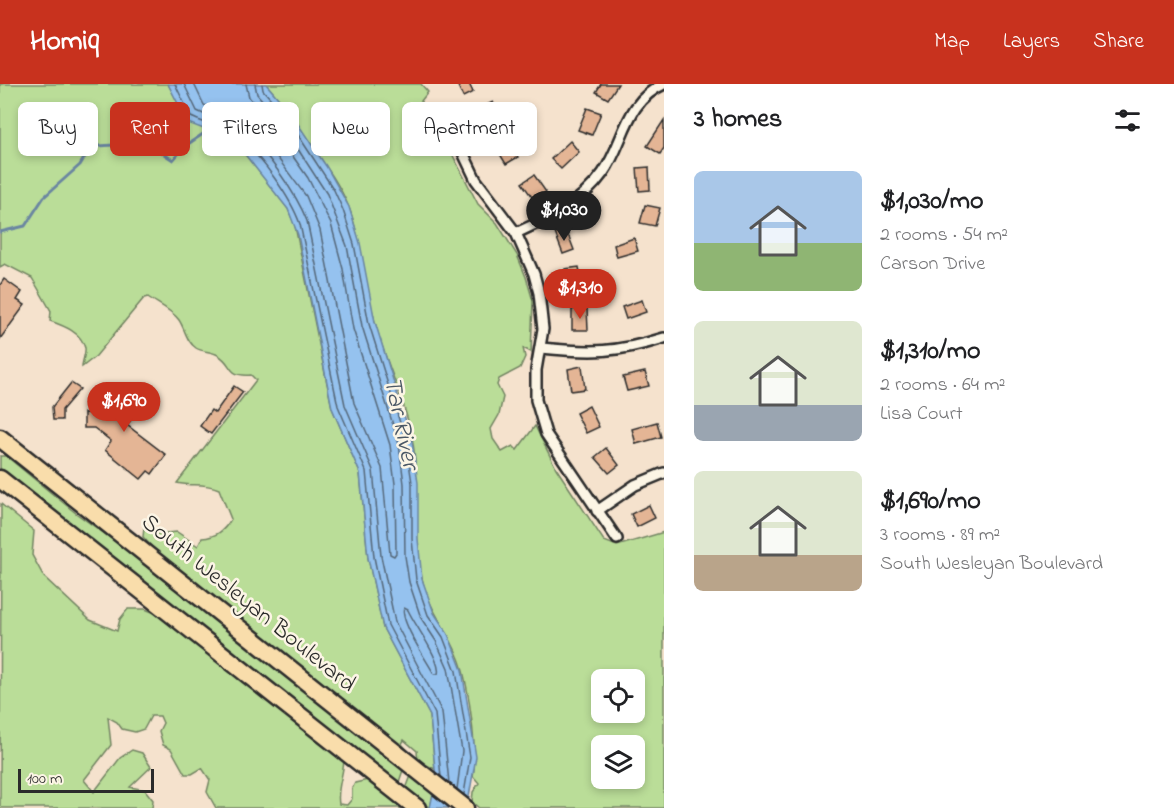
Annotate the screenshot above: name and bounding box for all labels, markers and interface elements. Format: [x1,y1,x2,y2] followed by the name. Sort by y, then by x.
[30,22,99,63] text: Homiq
[934,27,970,57] text: Map
[1003,27,1060,57] text: Layers
[1093,27,1144,57] text: Share
[694,101,782,139] text: 3 homes
[18,102,98,156] chip: Buy
[110,102,190,156] chip: Rent
[202,102,299,156] chip: Filters
[311,102,390,156] chip: New
[402,102,537,156] chip: Apartment
[1111,104,1144,137] icon: filters
[880,183,983,221] text: $1,030/mo
[515,191,613,242] pin: $1,030
[742,195,814,267] icon: home
[540,196,588,225] text: $1,030
[880,221,1008,250] text: 2 rooms · 54 m²
[880,250,985,279] text: Carson Drive
[531,269,629,320] pin: $1,310
[557,274,603,303] text: $1,310
[880,333,980,371] text: $1,310/mo
[742,345,814,417] icon: home
[880,371,1005,400] text: 2 rooms · 64 m²
[372,374,429,475] water label: Tar River
[75,382,173,433] pin: $1,690
[101,387,147,416] text: $1,690
[880,400,963,429] text: Lisa Court
[880,483,981,521] text: $1,690/mo
[742,495,814,567] icon: home
[132,506,363,703] street label: South Wesleyan Boulevard
[880,521,1000,550] text: 3 rooms · 89 m²
[880,550,1103,579] text: South Wesleyan Boulevard
[591,669,645,789] map controls
[591,669,645,723] button: locate
[591,735,645,789] button: layers
[18,766,154,794] scale bar
[27,767,62,791] text: 100 m

